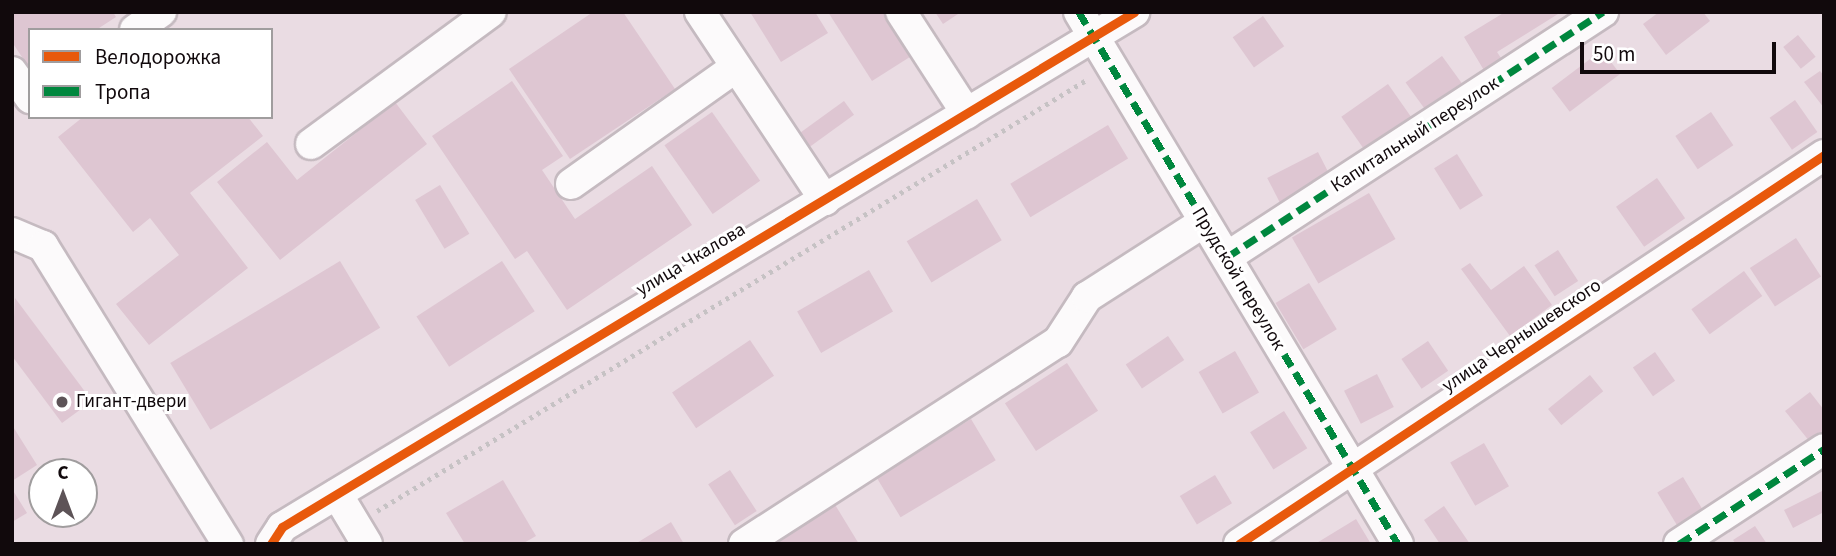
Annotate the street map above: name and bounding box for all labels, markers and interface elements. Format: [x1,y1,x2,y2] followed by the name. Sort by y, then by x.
[28,28,273,119] legend
[1584,28,1780,72] scale bar
[1593,39,1635,69] text: 50 m
[95,42,221,72] text: Велодорожка
[1327,72,1503,198] street label: Капитальный переулок
[95,77,151,107] text: Тропа
[1186,203,1290,355] street label: Прудской переулок
[632,218,750,302] street label: улица Чкалова
[1438,274,1606,398] street label: улица Чернышевского
[76,391,187,413] place label: Гигант-двери
[54,394,70,410] marker: Гигант-двери
[28,458,98,528] north arrow
[57,460,69,487] text: С

